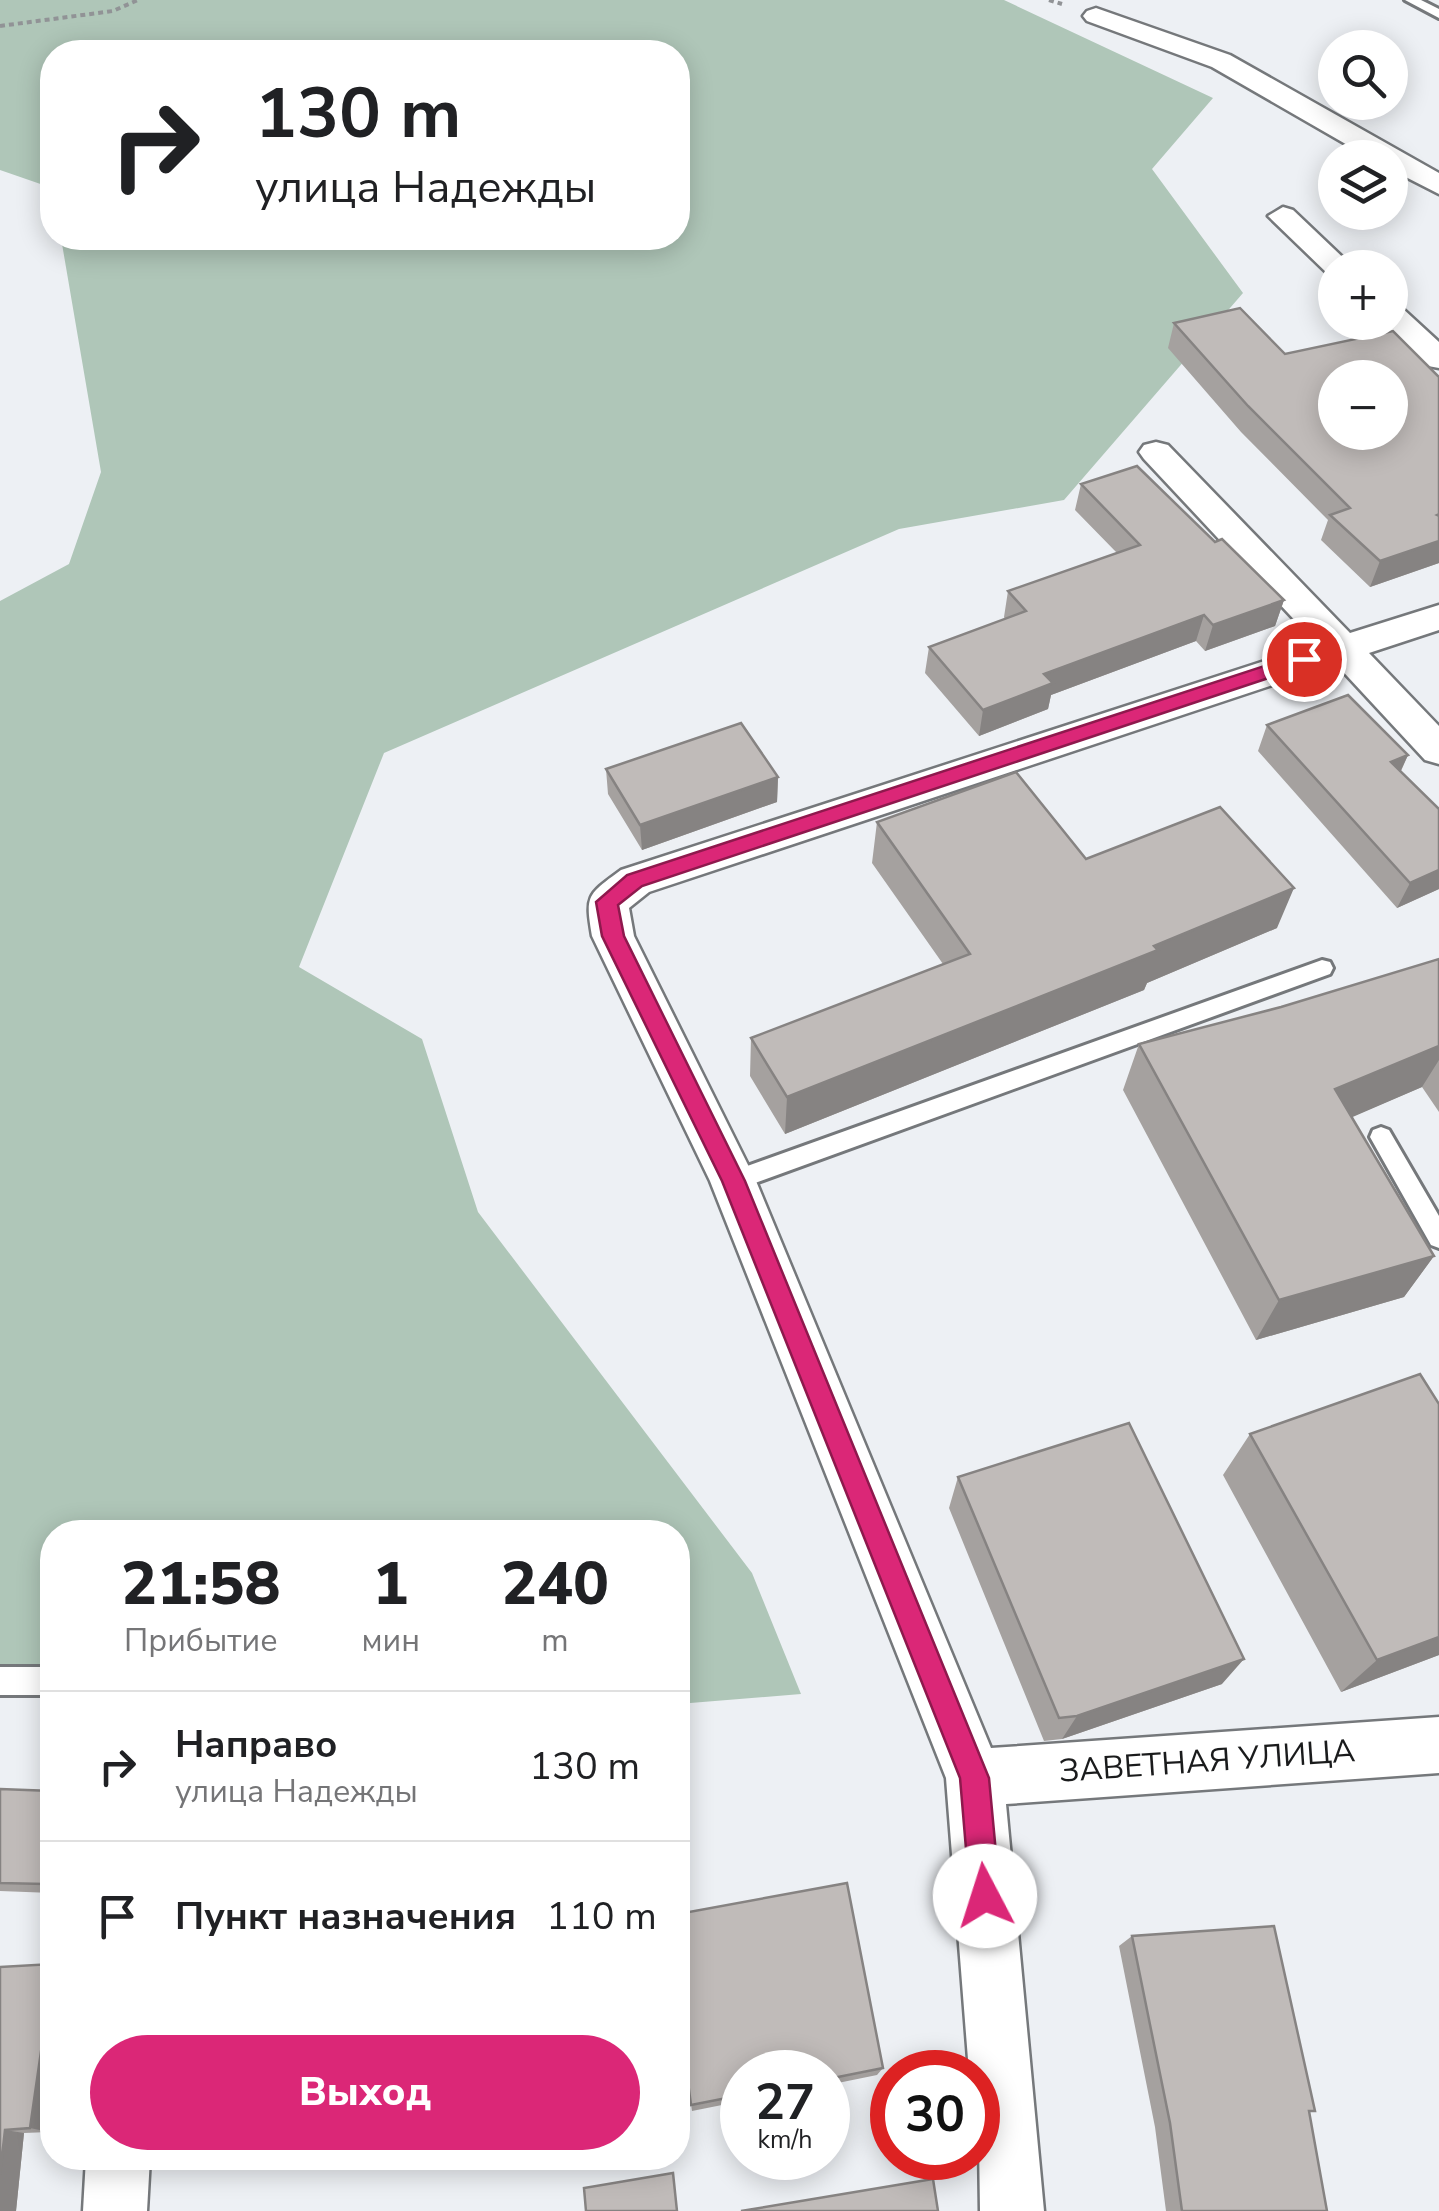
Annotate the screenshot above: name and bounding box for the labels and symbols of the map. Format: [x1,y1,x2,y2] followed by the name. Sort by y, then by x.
[1262,617,1347,702] pin
[1058,1729,1356,1793] street label: ЗАВЕТНАЯ УЛИЦА
[933,1844,1037,1948] position arrow
[870,2050,1000,2180] speed limit sign: 30

